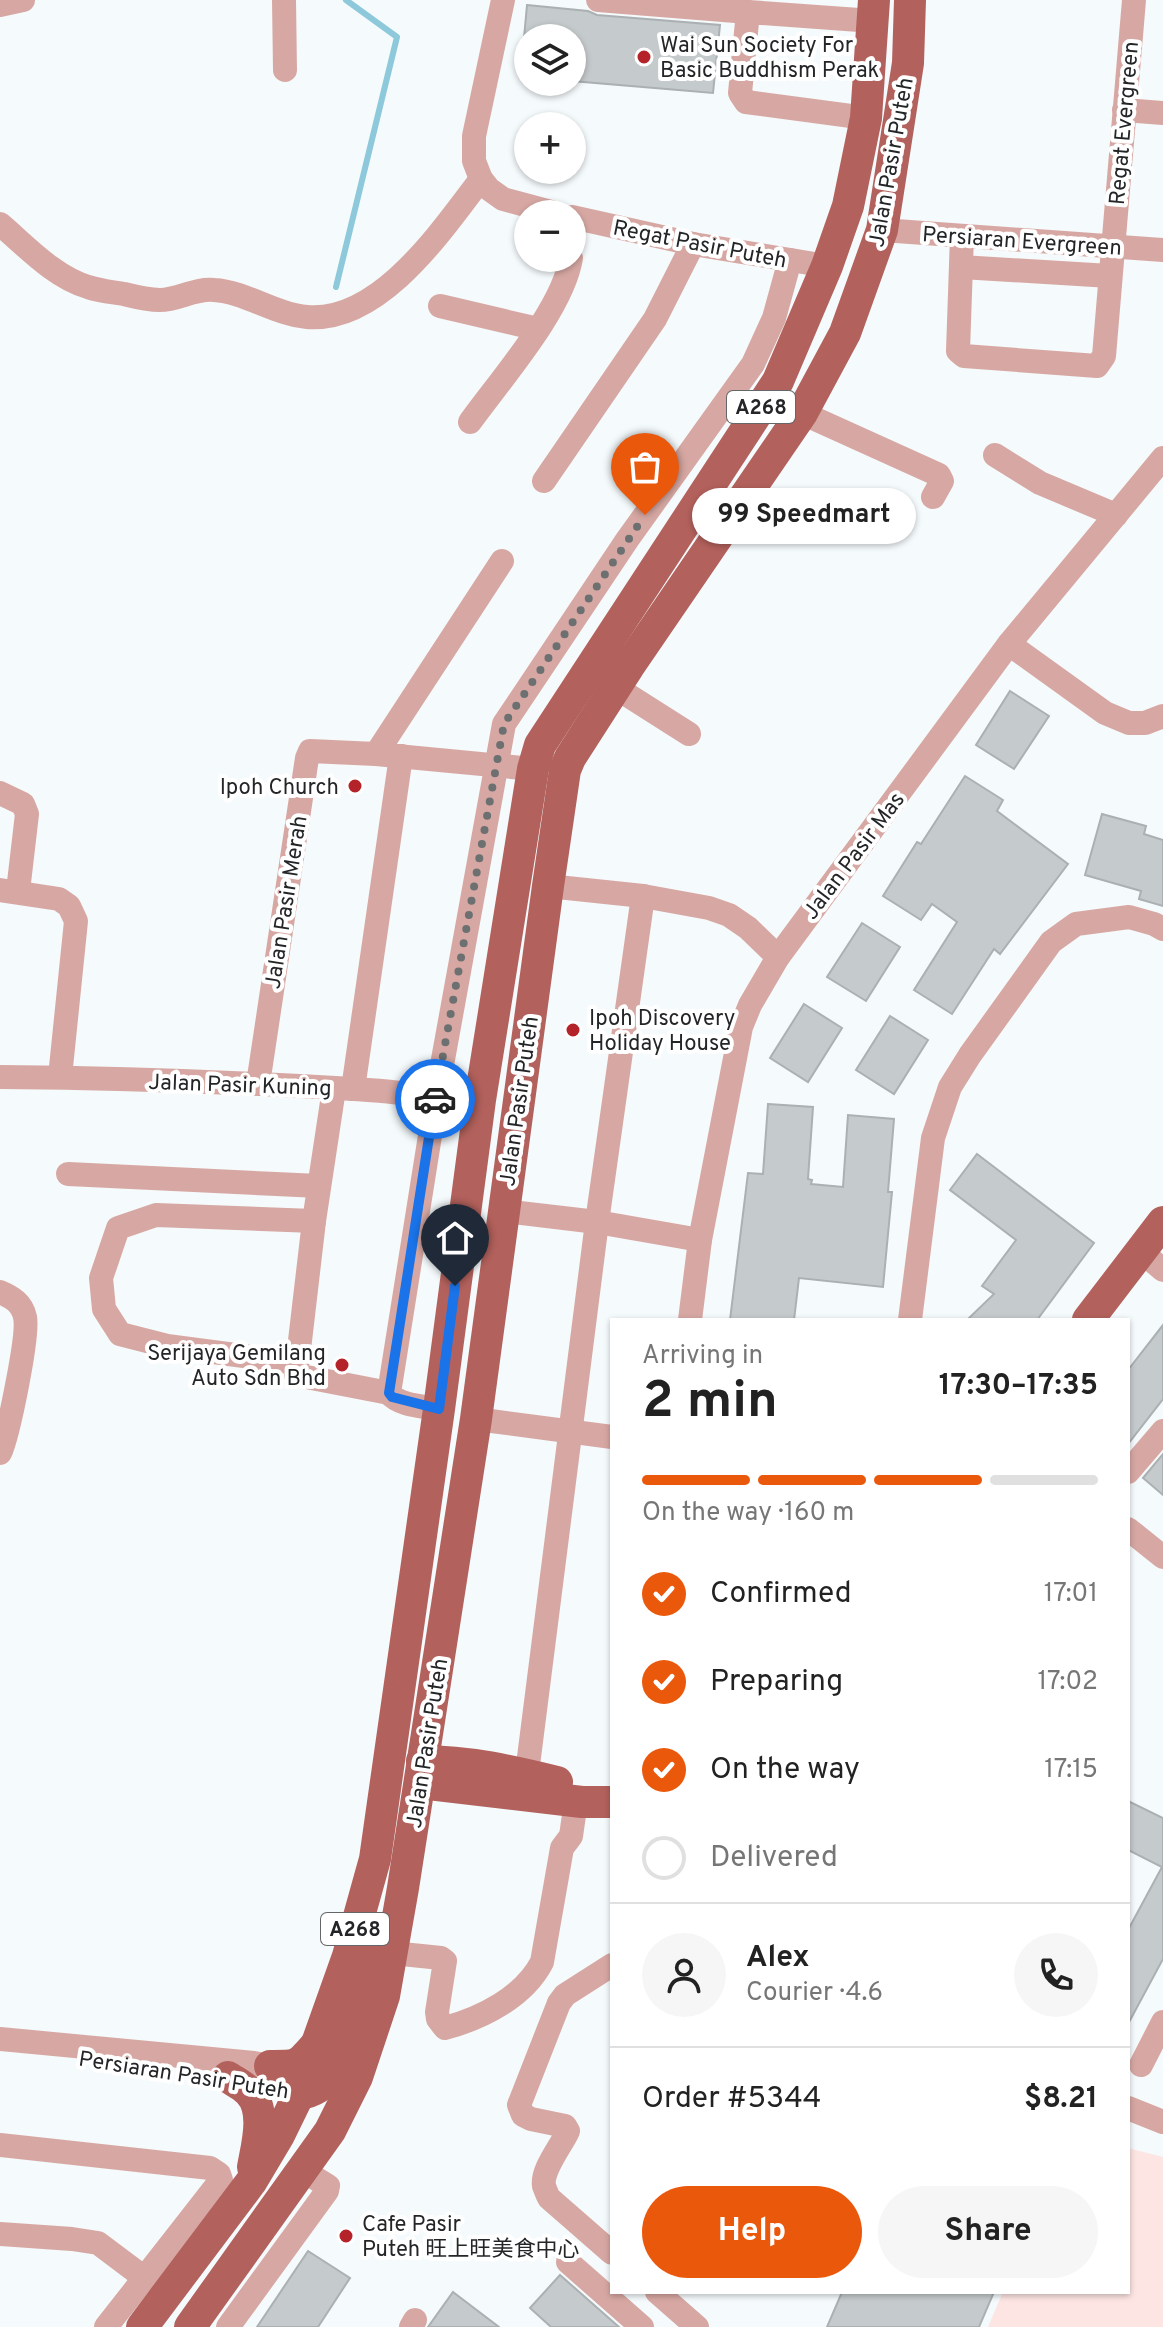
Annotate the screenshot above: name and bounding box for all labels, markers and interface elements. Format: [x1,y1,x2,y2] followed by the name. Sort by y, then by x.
[514,24,586,272] map controls
[514,24,586,96] button: layers
[660,33,879,85] place label: Wai Sun Society For Basic Buddhism Perak
[1105,40,1146,206] street label: Regat Evergreen
[635,48,653,66] marker: Wai Sun Society For Basic Buddhism Perak
[864,76,921,249] street label: Jalan Pasir Puteh
[514,112,586,184] button: +
[514,200,586,272] button: −
[610,215,789,276] street label: Regat Pasir Puteh
[921,222,1123,263] street label: Persiaran Evergreen
[727,391,795,423] road number: A268
[611,433,679,515] pin
[623,445,667,489] icon: bag
[693,487,917,543] callout: 99 Speedmart
[717,499,891,532] text: 99 Speedmart
[220,775,339,802] place label: Ipoh Church
[346,777,364,795] marker: Ipoh Church
[798,788,912,925] street label: Jalan Pasir Mas
[260,814,315,991] street label: Jalan Pasir Merah
[589,1006,735,1058] place label: Ipoh Discovery Holiday House
[495,1014,546,1188] street label: Jalan Pasir Puteh
[564,1021,582,1039] marker: Ipoh Discovery Holiday House
[395,1059,475,1139] courier
[148,1070,332,1103] street label: Jalan Pasir Kuning
[413,1077,457,1121] icon: car
[421,1204,489,1286] pin
[433,1216,477,1260] icon: home
[642,1340,763,1373] text: Arriving in
[147,1341,326,1393] place label: Serijaya Gemilang Auto Sdn Bhd
[333,1356,351,1374] marker: Serijaya Gemilang Auto Sdn Bhd
[939,1368,1098,1405] text: 17:30–17:35
[642,1370,778,1436] text: 2 min
[642,1497,854,1530] text: On the way · 160 m
[642,1572,686,1616] icon: check
[710,1576,852,1613] text: Confirmed
[1044,1578,1098,1611] text: 17:01
[402,1657,455,1830] street label: Jalan Pasir Puteh
[642,1660,686,1704] icon: check
[710,1664,843,1701] text: Preparing
[1037,1666,1098,1699] text: 17:02
[642,1748,686,1792] icon: check
[710,1752,860,1789] text: On the way
[1044,1754,1098,1787] text: 17:15
[710,1840,838,1877] text: Delivered
[321,1913,389,1945] road number: A268
[642,1933,726,2017] button: person
[1014,1933,1098,2017] button: phone
[746,1940,810,1977] text: Alex
[746,1977,883,2010] text: Courier · 4.6
[77,2047,291,2106] street label: Persiaran Pasir Puteh
[642,2081,821,2118] text: Order #5344
[1024,2081,1098,2118] text: $8.21
[642,2186,862,2278] button: Help
[878,2186,1098,2278] button: Share
[362,2212,579,2264] place label: Cafe Pasir Puteh 旺上旺美食中心
[337,2227,355,2245] marker: Cafe Pasir Puteh 旺上旺美食中心

